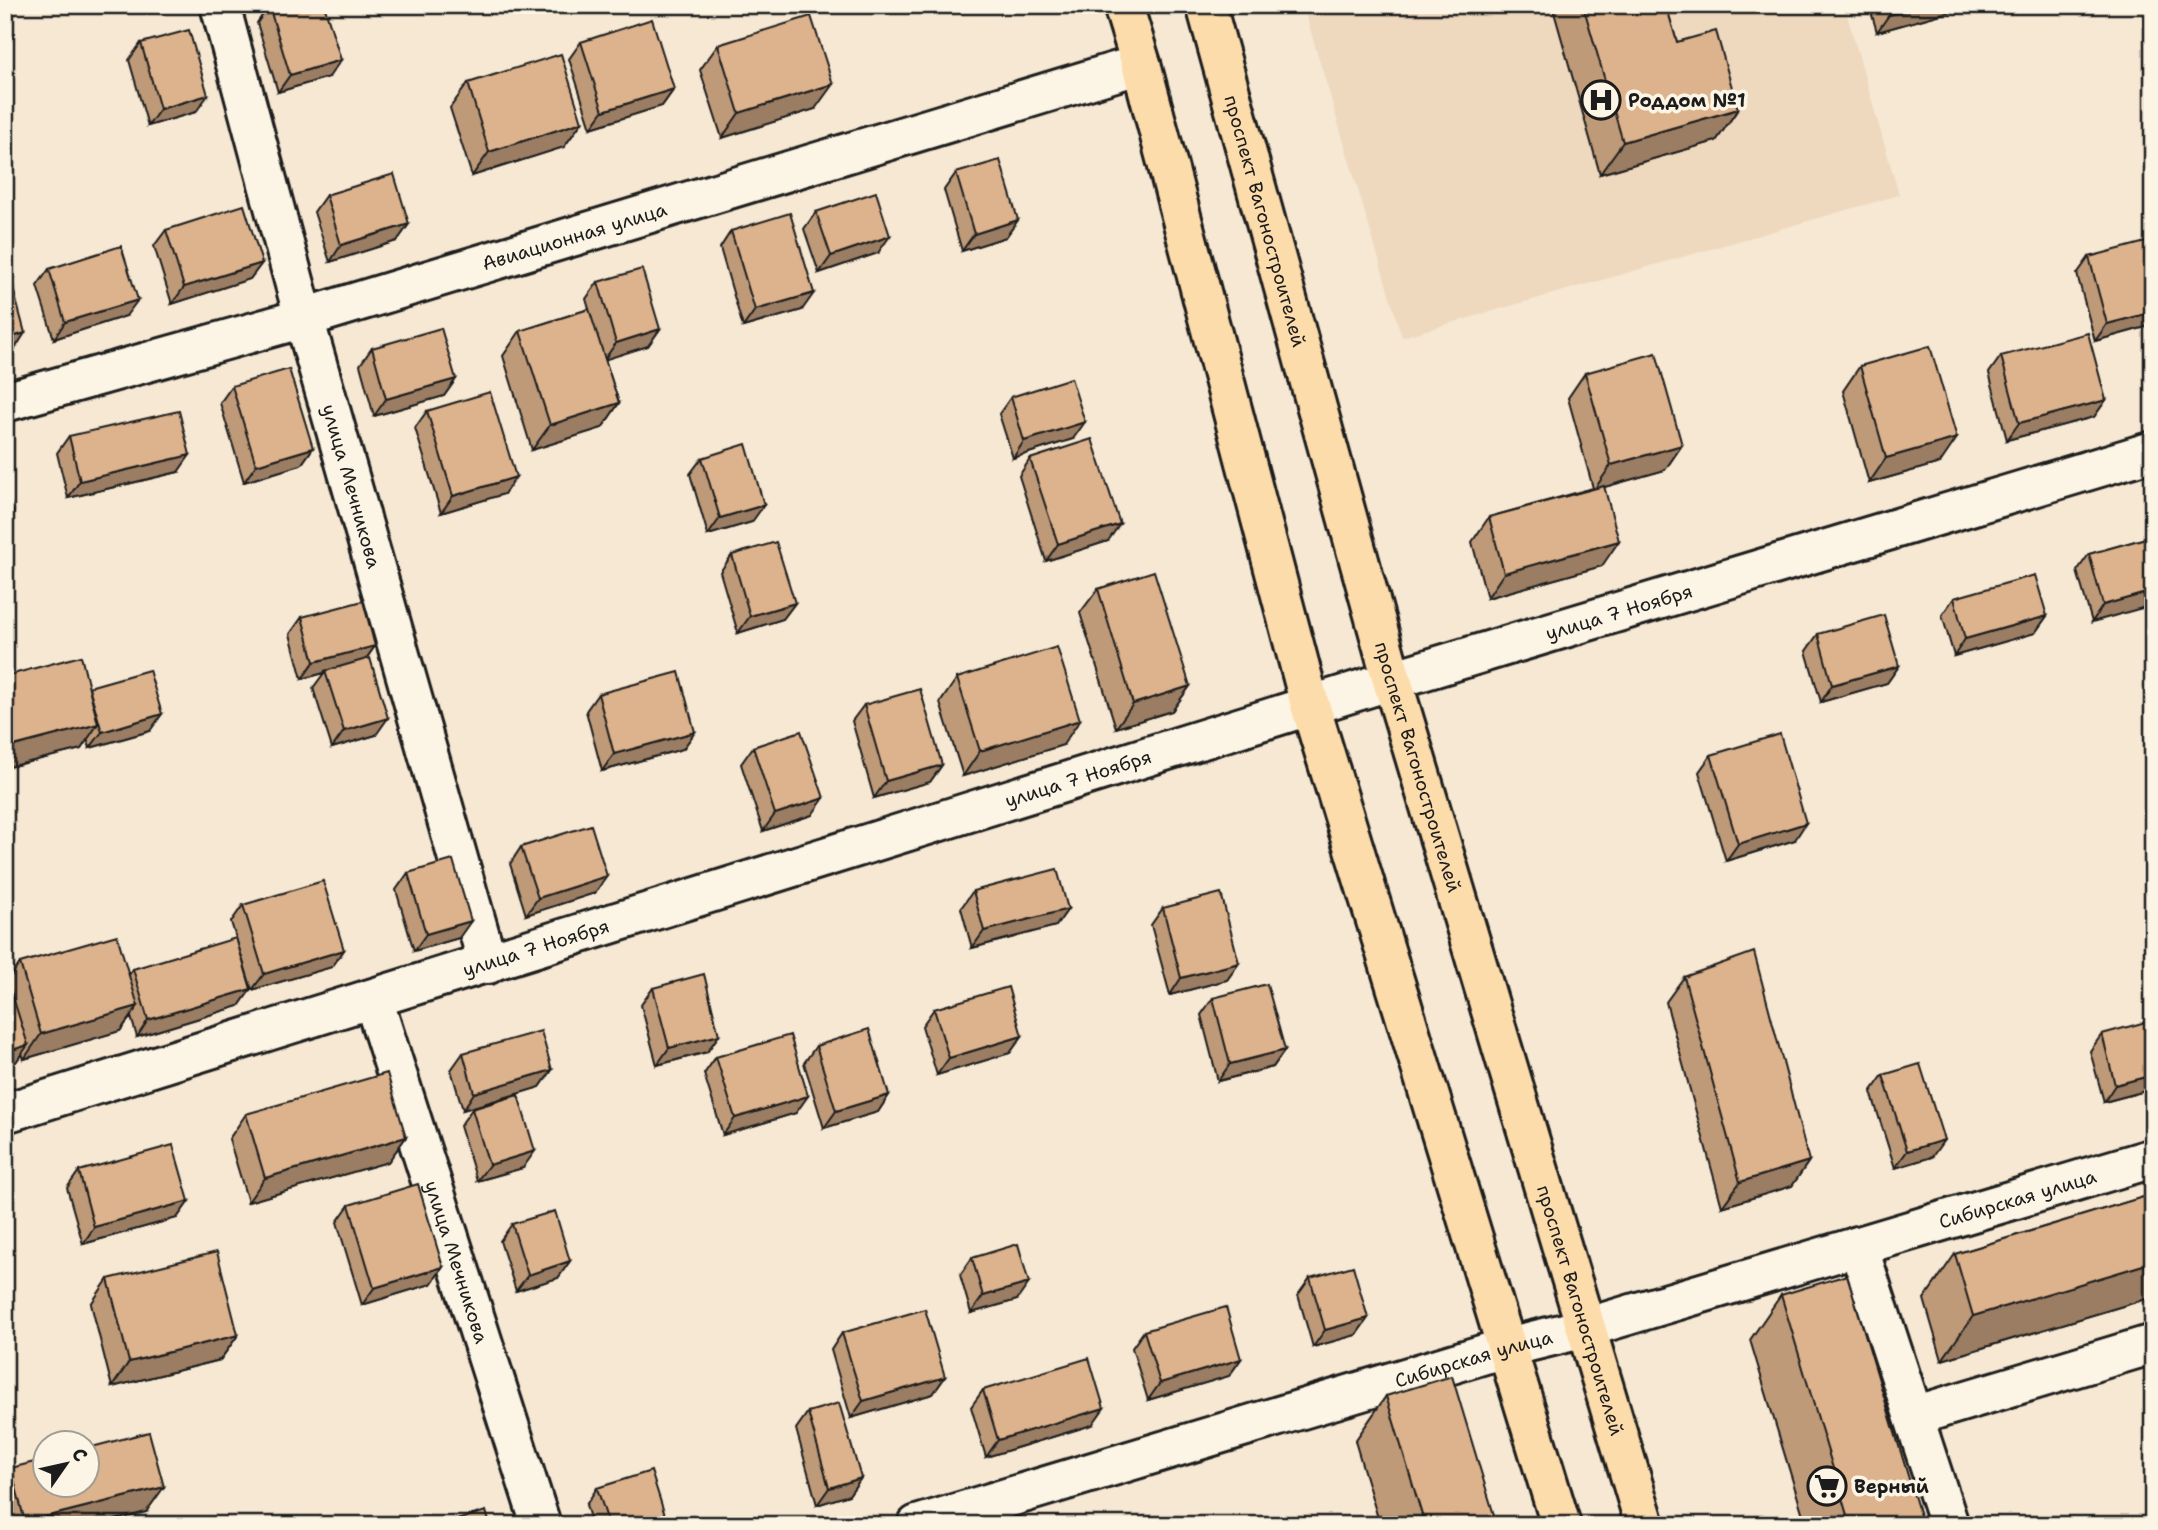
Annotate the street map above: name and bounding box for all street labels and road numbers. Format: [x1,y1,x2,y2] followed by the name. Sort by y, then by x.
[1218,92,1312,350] street label: проспект Вагоностроителей
[479,197,670,276] street label: Авиационная улица
[316,401,387,571] street label: улица Мечникова
[1543,578,1696,646] street label: улица 7 Ноября
[1369,639,1467,895] street label: проспект Вагоностроителей
[1002,744,1154,813] street label: улица 7 Ноября
[460,913,612,982] street label: улица 7 Ноября
[1936,1164,2100,1234] street label: Сибирская улица
[419,1178,494,1347] street label: улица Мечникова
[1531,1182,1630,1439] street label: проспект Вагоностроителей
[1392,1324,1555,1393] street label: Сибирская улица

